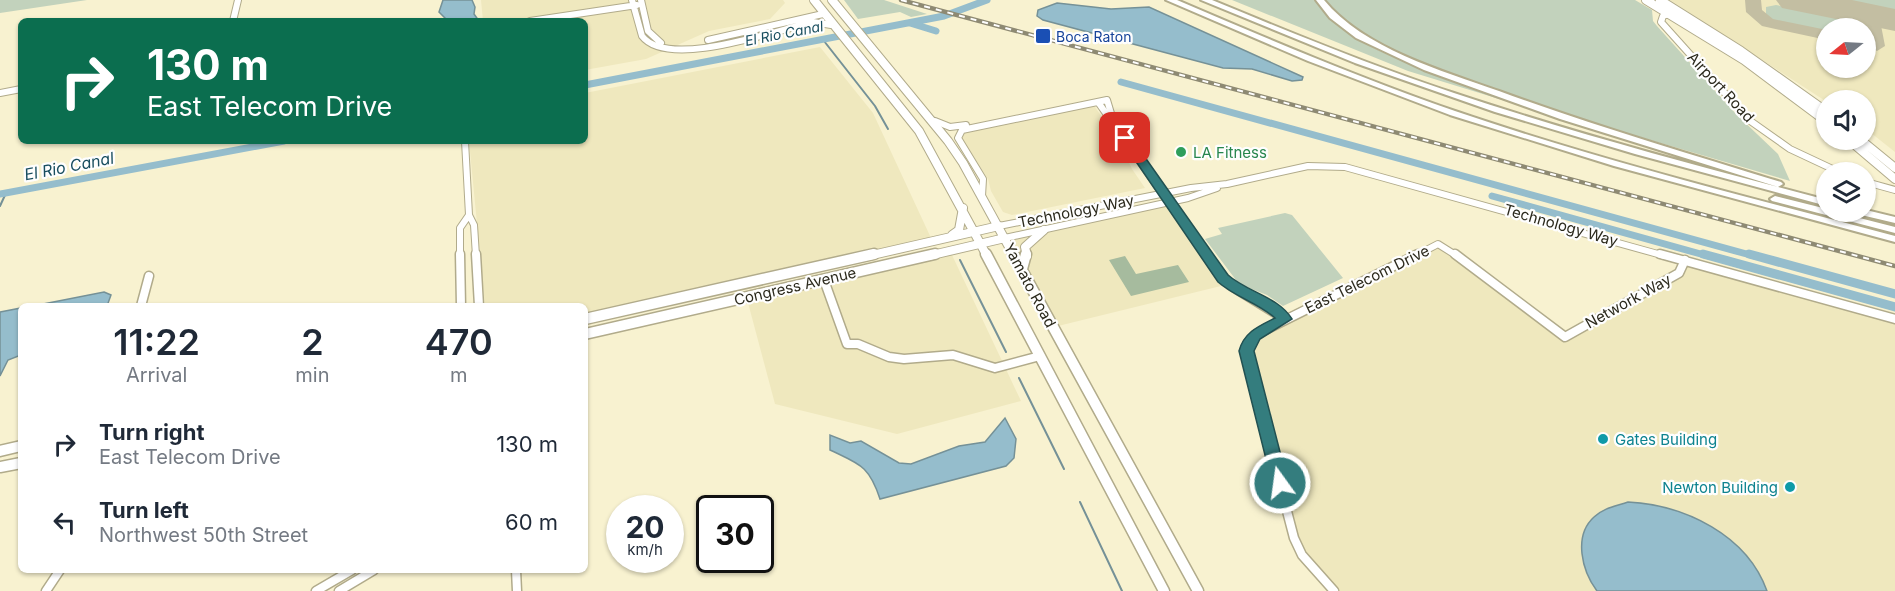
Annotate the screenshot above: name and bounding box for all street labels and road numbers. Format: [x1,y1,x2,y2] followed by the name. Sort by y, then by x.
[1684,48,1758,126] street label: Airport Road
[1016,190,1136,232] street label: Technology Way
[1502,200,1621,251] street label: Technology Way
[1000,239,1060,331] street label: Yamato Road
[1302,241,1432,317] street label: East Telecom Drive
[732,263,858,309] street label: Congress Avenue
[1582,269,1675,332] street label: Network Way

